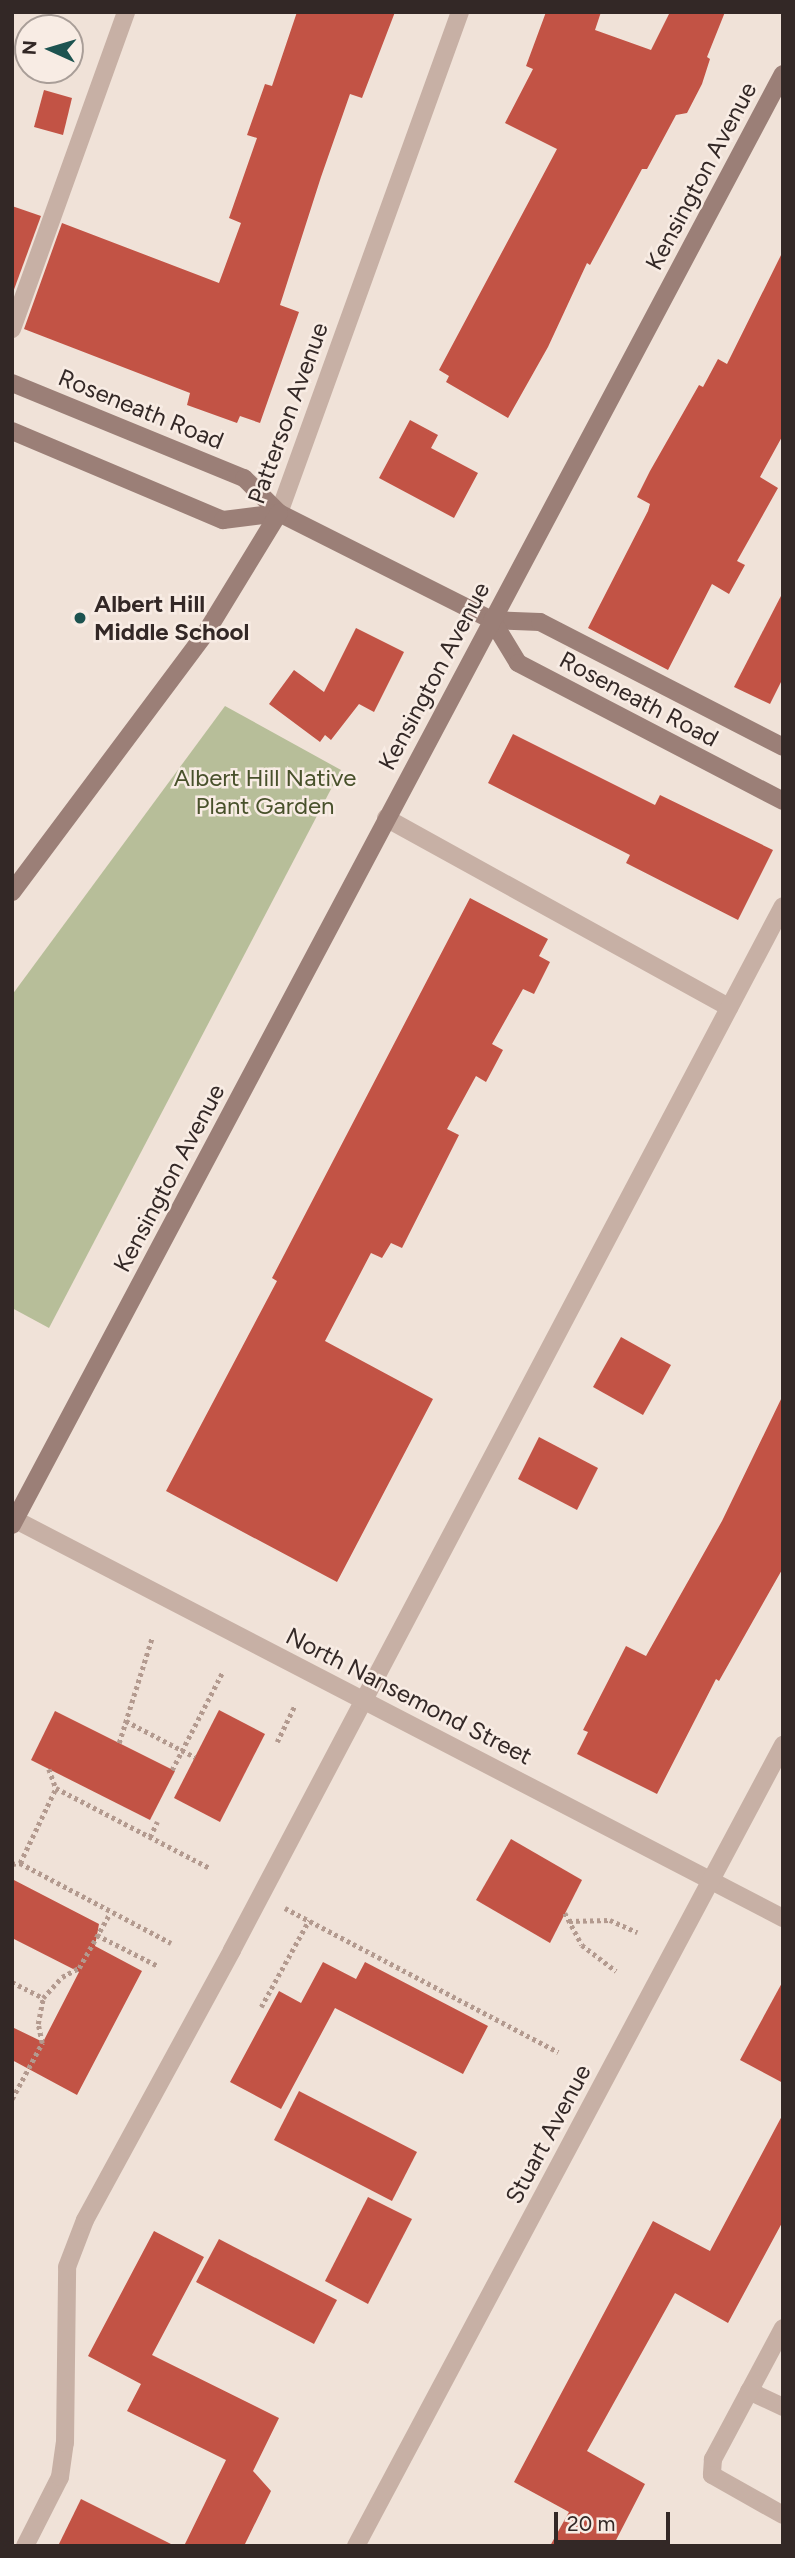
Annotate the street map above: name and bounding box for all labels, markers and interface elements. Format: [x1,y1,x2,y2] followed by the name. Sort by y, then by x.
[14,14,84,84] north arrow
[18,40,42,56] text: N
[639,77,763,275] street label: Kensington Avenue
[242,318,334,508] street label: Patterson Avenue
[54,363,228,455] street label: Roseneath Road
[372,577,496,775] street label: Kensington Avenue
[94,590,249,646] place label: Albert Hill Middle School
[72,610,88,626] marker: Albert Hill Middle School
[555,645,723,753] street label: Roseneath Road
[174,764,356,820] park label: Albert Hill Native Plant Garden
[107,1079,231,1277] street label: Kensington Avenue
[281,1621,537,1771] street label: North Nansemond Street
[499,2059,597,2209] street label: Stuart Avenue
[557,2498,672,2542] scale bar
[567,2511,615,2536] text: 20 m

